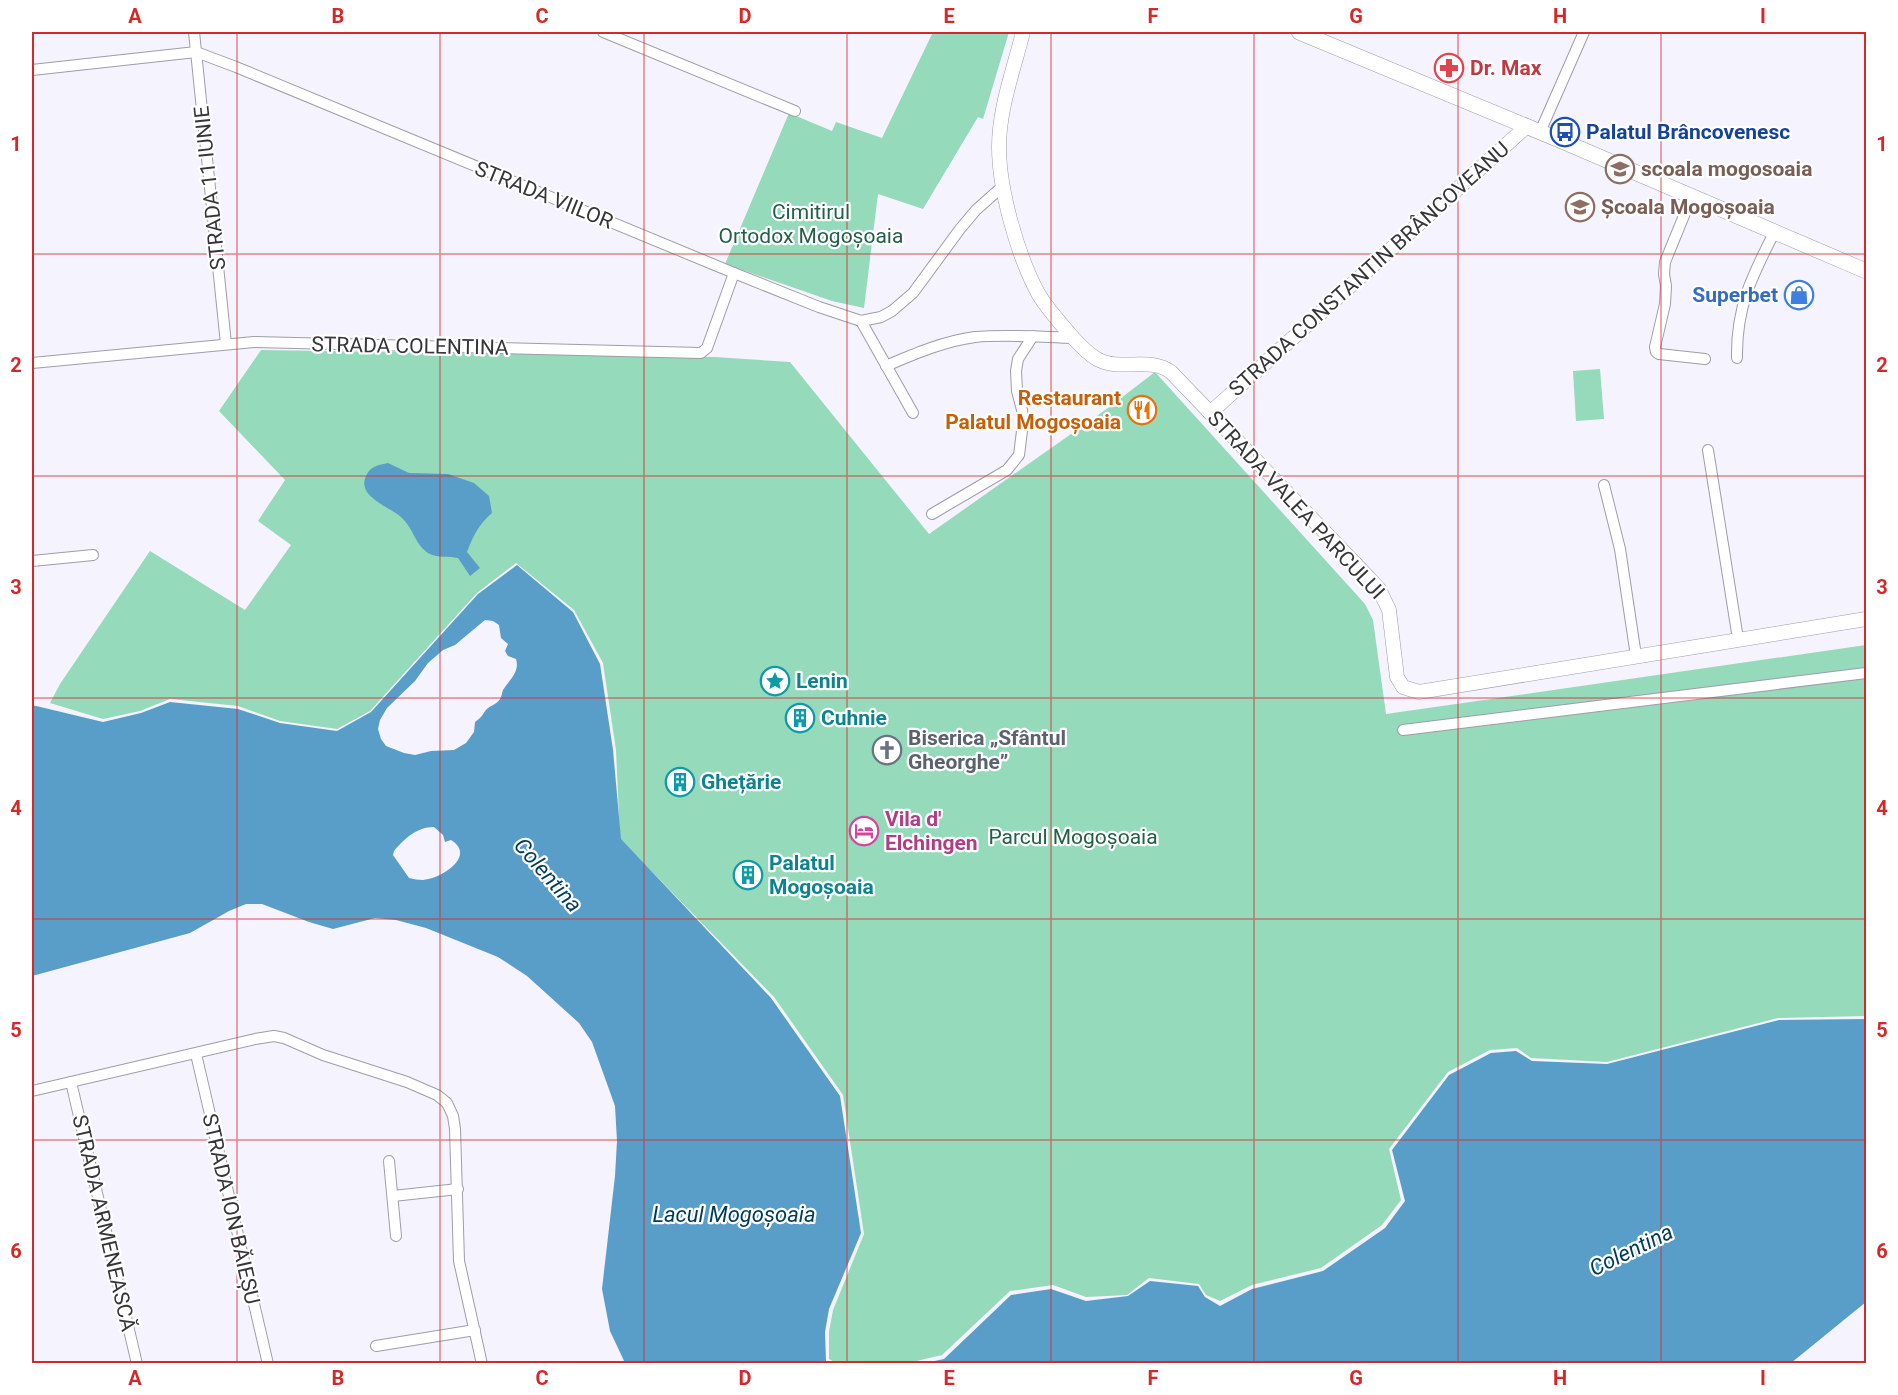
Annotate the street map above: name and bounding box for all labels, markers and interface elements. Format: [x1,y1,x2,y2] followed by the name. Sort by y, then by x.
[128,4,142,28] text: A
[332,4,344,28] text: B
[535,4,549,28] text: C
[739,4,752,28] text: D
[943,4,955,28] text: E
[1148,4,1159,28] text: F
[1349,4,1363,28] text: G
[1553,4,1567,28] text: H
[1760,4,1766,28] text: I
[1433,52,1465,84] pharmacy icon: Dr. Max
[1470,56,1542,80] place label: Dr. Max
[189,105,231,271] street label: STRADA 11 IUNIE
[1549,116,1581,148] bus stop icon: Palatul Brâncovenesc
[1586,120,1790,144] place label: Palatul Brâncovenesc
[10,132,22,156] text: 1
[1876,132,1888,156] text: 1
[1224,137,1514,401] street label: STRADA CONSTANTIN BRÂNCOVEANU
[1604,153,1636,185] school or university icon: scoala mogosoaia
[471,156,617,234] street label: STRADA VIILOR
[1641,157,1812,181] place label: scoala mogosoaia
[1564,191,1596,223] school or university icon: Școala Mogoșoaia
[1601,195,1775,220] place label: Școala Mogoșoaia
[719,200,903,248] park label: Cimitirul Ortodox Mogoșoaia
[1783,279,1815,311] shop icon: Superbet
[1692,283,1778,307] place label: Superbet
[311,332,509,360] street label: STRADA COLENTINA
[10,353,22,377] text: 2
[1876,353,1888,377] text: 2
[945,386,1121,435] place label: Restaurant Palatul Mogoșoaia
[1126,394,1158,426] restaurant icon: Restaurant Palatul Mogoșoaia
[1203,406,1389,604] street label: STRADA VALEA PARCULUI
[10,575,22,599] text: 3
[1876,575,1888,599] text: 3
[759,665,791,697] place icon: Lenin
[796,669,848,693] place label: Lenin
[784,702,816,734] building icon: Cuhnie
[821,706,887,730] place label: Cuhnie
[908,726,1066,774] place label: Biserica „Sfântul Gheorghe”
[871,734,903,766] church icon: Biserica „Sfântul Gheorghe”
[664,766,696,798] building icon: Ghețărie
[701,770,781,794] place label: Ghețărie
[10,796,22,820] text: 4
[1876,796,1888,820] text: 4
[885,807,978,855] place label: Vila d' Elchingen
[848,815,880,847] hotel icon: Vila d' Elchingen
[988,825,1158,849] park label: Parcul Mogoșoaia
[509,833,587,917] water label: Colentina
[769,851,874,900] place label: Palatul Mogoșoaia
[732,859,764,891] building icon: Palatul Mogoșoaia
[10,1018,22,1042] text: 5
[1876,1018,1888,1042] text: 5
[197,1111,265,1307] street label: STRADA ION BĂIEȘU
[67,1112,141,1334] street label: STRADA ARMENEASCĂ
[652,1202,816,1228] water label: Lacul Mogoșoaia
[1585,1219,1677,1281] water label: Colentina
[10,1239,22,1263] text: 6
[1876,1239,1888,1263] text: 6
[128,1366,142,1390] text: A
[332,1366,344,1390] text: B
[535,1366,549,1390] text: C
[739,1366,752,1390] text: D
[943,1366,955,1390] text: E
[1148,1366,1159,1390] text: F
[1349,1366,1363,1390] text: G
[1553,1366,1567,1390] text: H
[1760,1366,1766,1390] text: I

